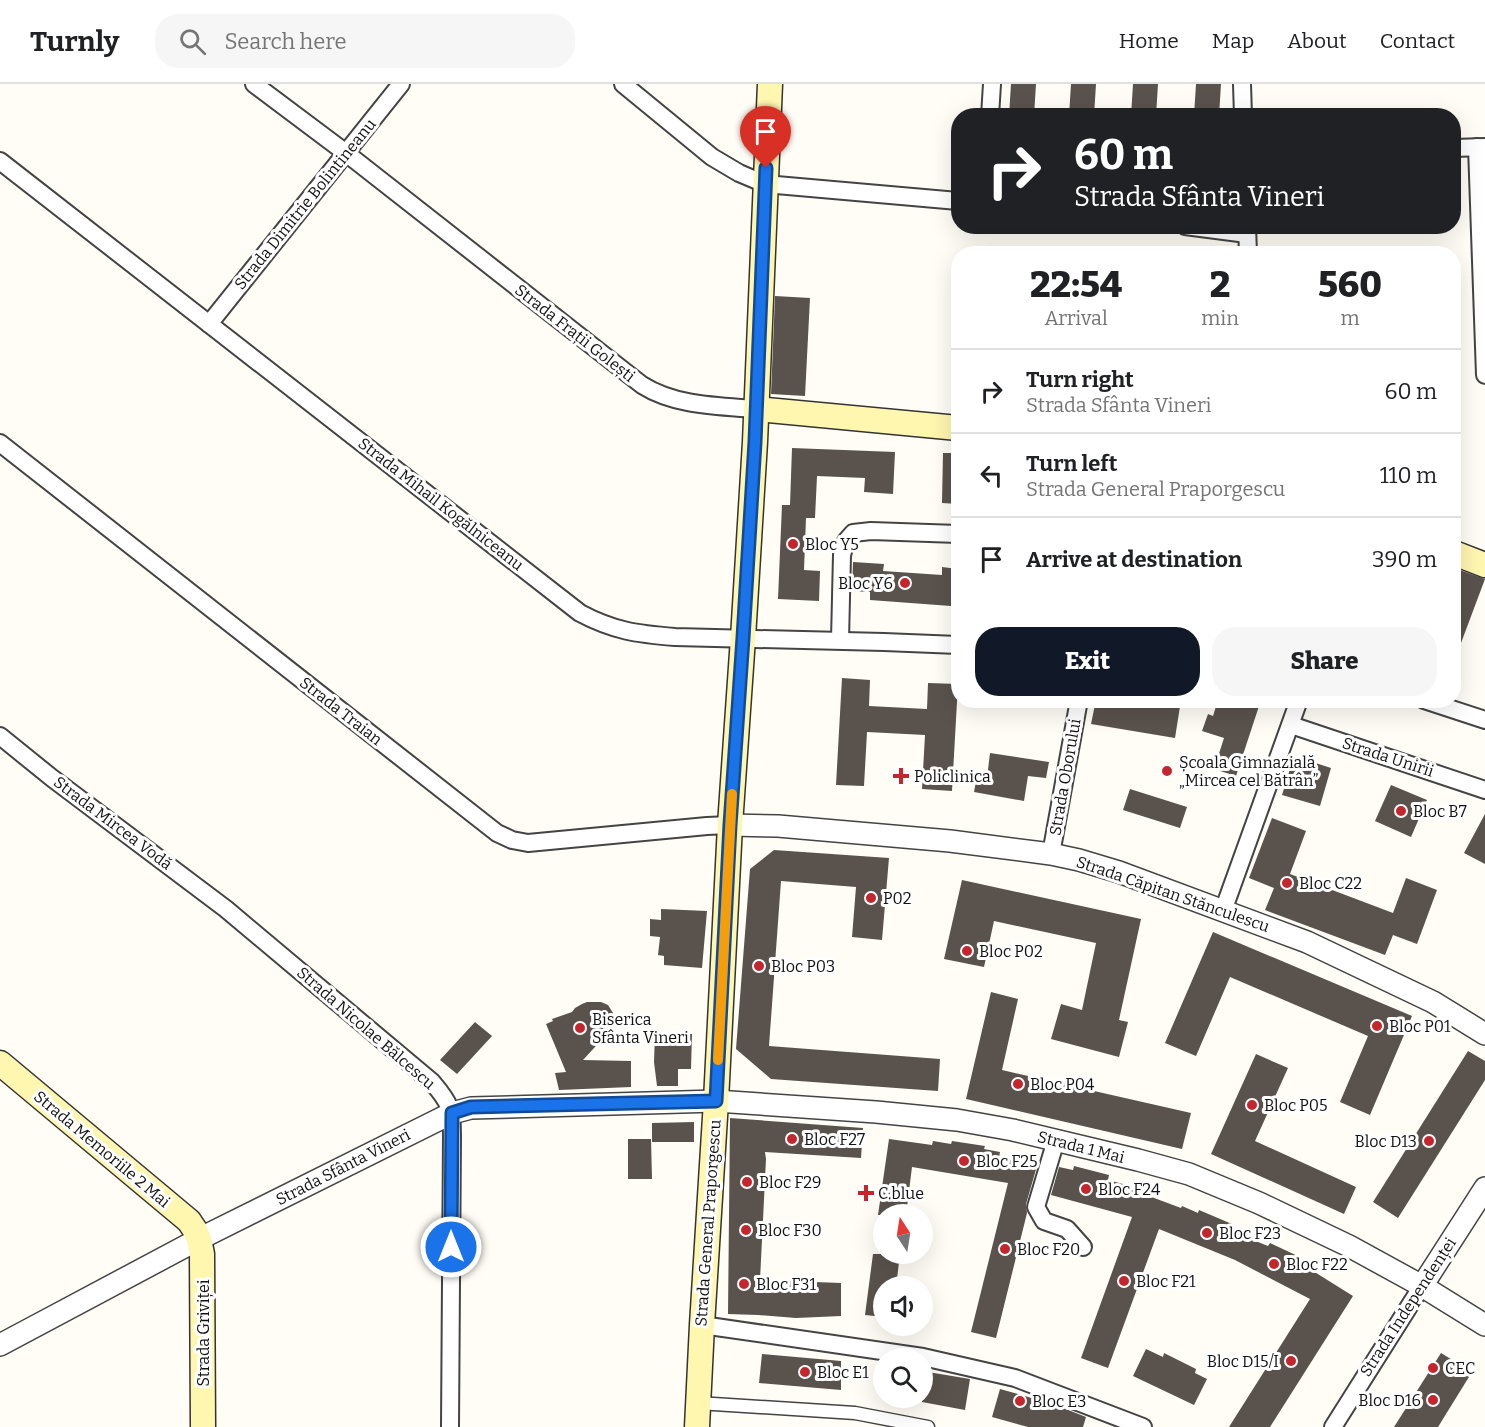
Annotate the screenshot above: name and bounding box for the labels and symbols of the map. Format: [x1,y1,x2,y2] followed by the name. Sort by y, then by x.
[740,106,791,168] pin
[230,115,380,293] street label: Strada Dimitrie Bolintineanu
[511,280,639,387] street label: Strada Frații Golești
[355,434,527,574] street label: Strada Mihail Kogălniceanu
[805,535,859,554] place label: Bloc Y5
[786,537,800,551] marker: Bloc Y5
[838,574,893,593] place label: Bloc Y6
[898,576,912,590] marker: Bloc Y6
[296,673,386,749] street label: Strada Traian
[1045,717,1085,837] street label: Strada Oborului
[1340,733,1436,781] street label: Strada Unirii
[1179,753,1319,790] place label: Școala Gimnazială „Mircea cel Bătrân”
[1160,764,1174,778] marker: Școala Gimnazială „Mircea cel Bătrân”
[892,767,910,785] marker: Policlinica
[914,767,991,786] place label: Policlinica
[50,772,176,874] street label: Strada Mircea Vodă
[1413,802,1467,821] place label: Bloc B7
[1394,804,1408,818] marker: Bloc B7
[1074,852,1272,936] street label: Strada Căpitan Stănculescu
[1299,874,1362,893] place label: Bloc C22
[1280,876,1294,890] marker: Bloc C22
[883,889,912,908] place label: P02
[864,891,878,905] marker: P02
[979,942,1043,961] place label: Bloc P02
[960,944,974,958] marker: Bloc P02
[771,957,835,976] place label: Bloc P03
[752,959,766,973] marker: Bloc P03
[293,963,439,1093] street label: Strada Nicolae Bălcescu
[592,1010,689,1047] place label: Biserica Sfânta Vineri
[1389,1017,1451,1036] place label: Bloc P01
[1370,1019,1384,1033] marker: Bloc P01
[573,1021,587,1035] marker: Biserica Sfânta Vineri
[1030,1075,1095,1094] place label: Bloc P04
[1011,1077,1025,1091] marker: Bloc P04
[30,1087,174,1211] street label: Strada Memoriile 2 Mai
[1264,1096,1328,1115] place label: Bloc P05
[1245,1098,1259,1112] marker: Bloc P05
[691,1119,725,1327] street label: Strada General Praporgescu
[273,1125,414,1209] street label: Strada Sfânta Vineri
[1036,1127,1127,1167] street label: Strada 1 Mai
[804,1130,865,1149] place label: Bloc F27
[785,1132,799,1146] marker: Bloc F27
[1355,1132,1417,1151] place label: Bloc D13
[1422,1134,1436,1148] marker: Bloc D13
[976,1152,1038,1171] place label: Bloc F25
[957,1154,971,1168] marker: Bloc F25
[759,1173,821,1192] place label: Bloc F29
[740,1175,754,1189] marker: Bloc F29
[1098,1180,1161,1199] place label: Bloc F24
[1079,1182,1093,1196] marker: Bloc F24
[878,1184,924,1203] place label: C.blue
[859,1186,873,1200] marker: C.blue
[873,1204,933,1264] north arrow
[419,1215,483,1279] position arrow
[758,1221,822,1240] place label: Bloc F30
[739,1223,753,1237] marker: Bloc F30
[1219,1224,1281,1243] place label: Bloc F23
[1200,1226,1214,1240] marker: Bloc F23
[1356,1234,1461,1380] street label: Strada Independenței
[1017,1240,1080,1259] place label: Bloc F20
[998,1242,1012,1256] marker: Bloc F20
[1286,1255,1348,1274] place label: Bloc F22
[1267,1257,1281,1271] marker: Bloc F22
[1136,1272,1196,1291] place label: Bloc F21
[1117,1274,1131,1288] marker: Bloc F21
[756,1275,816,1294] place label: Bloc F31
[737,1277,751,1291] marker: Bloc F31
[194,1279,214,1387] street label: Strada Griviței
[1207,1352,1279,1371] place label: Bloc D15/I
[1284,1354,1298,1368] marker: Bloc D15/I
[1445,1359,1475,1378] place label: CEC
[1426,1361,1440,1375] marker: CEC
[817,1363,869,1382] place label: Bloc E1
[798,1365,812,1379] marker: Bloc E1
[1358,1391,1421,1410] place label: Bloc D16
[1032,1392,1086,1411] place label: Bloc E3
[1426,1393,1440,1407] marker: Bloc D16
[1013,1394,1027,1408] marker: Bloc E3

